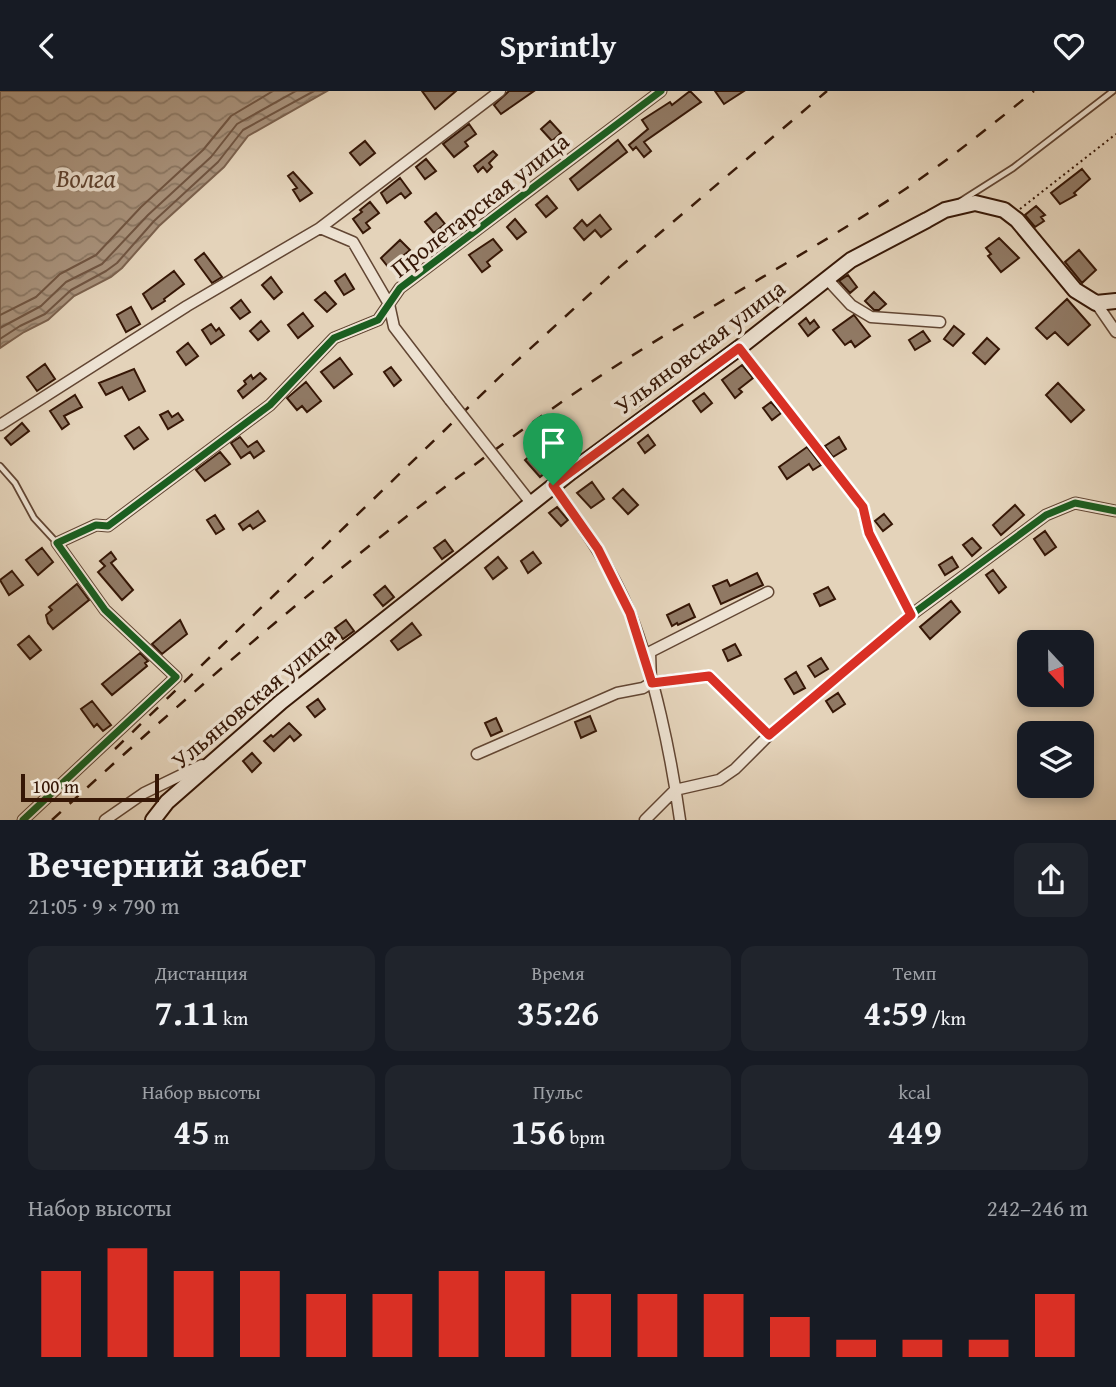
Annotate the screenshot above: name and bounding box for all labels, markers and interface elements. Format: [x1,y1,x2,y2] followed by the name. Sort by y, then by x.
[500,22,616,69] text: Sprintly
[28,27,66,65] icon: back
[1050,27,1088,65] icon: heart
[383,123,577,285] street label: Пролетарская улица
[55,158,116,197] water label: Волга
[607,270,793,423] street label: Ульяновская улица
[523,413,583,485] pin
[534,424,572,462] icon: arrive
[164,618,344,777] street label: Ульяновская улица
[1017,630,1094,707] north arrow
[1017,630,1094,798] map controls
[1017,721,1094,798] button: layers
[21,771,159,803] scale bar
[32,772,79,800] text: 100 m
[28,835,306,891] text: Вечерний забег
[1014,843,1088,917] button: share
[28,889,180,922] text: 21:05 · 9 × 790 m
[155,959,248,987] text: Дистанция
[531,959,585,987] text: Время
[893,959,937,987] text: Темп
[155,987,219,1038] text: 7.11
[517,987,599,1038] text: 35:26
[863,987,928,1038] text: 4:59
[219,1004,248,1032] text: km
[928,1004,966,1032] text: /km
[142,1078,261,1106] text: Набор высоты
[533,1078,583,1106] text: Пульс
[898,1078,931,1106] text: kcal
[173,1106,210,1157] text: 45
[511,1106,565,1157] text: 156
[887,1106,942,1157] text: 449
[210,1123,229,1151] text: m
[565,1123,605,1151] text: bpm
[28,1191,172,1224] text: Набор высоты
[987,1191,1088,1224] text: 242–246 m

